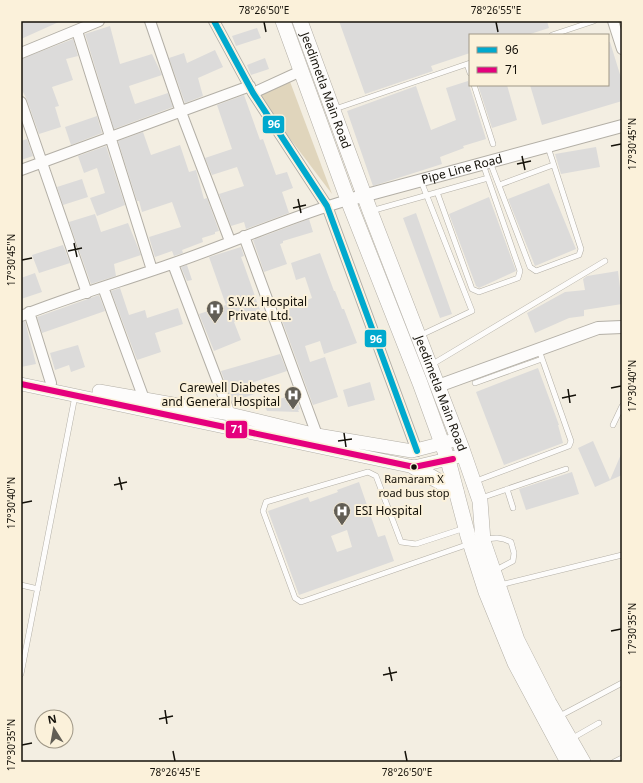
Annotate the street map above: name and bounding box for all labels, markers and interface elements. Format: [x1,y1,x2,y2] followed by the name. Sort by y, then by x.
[239,3,289,17] text: 78°26'50"E
[471,3,521,17] text: 78°26'55"E
[297,29,355,151] street label: Jeedimetla Main Road
[469,34,609,86] legend
[505,41,519,58] text: 96
[505,61,519,78] text: 71
[262,115,285,134] line badge: 96
[268,116,280,131] text: 96
[625,118,639,170] text: 17°30'45"N
[419,150,504,188] street label: Pipe Line Road
[4,234,18,286] text: 17°30'45"N
[228,293,307,324] place label: S.V.K. Hospital Private Ltd.
[205,299,225,324] hospital icon: S.V.K. Hospital Private Ltd.
[364,329,387,348] line badge: 96
[370,331,382,346] text: 96
[411,332,471,454] street label: Jeedimetla Main Road
[625,360,639,412] text: 17°30'40"N
[161,379,280,410] place label: Carewell Diabetes and General Hospital
[283,385,303,410] hospital icon: Carewell Diabetes and General Hospital
[225,420,248,439] line badge: 71
[231,421,243,436] text: 71
[409,462,419,472] marker: Ramaram X road bus stop
[378,471,450,500] place label: Ramaram X road bus stop
[4,477,18,529] text: 17°30'40"N
[332,501,352,526] hospital icon: ESI Hospital
[355,502,422,519] place label: ESI Hospital
[625,603,639,655] text: 17°30'35"N
[34,709,74,749] north arrow
[46,710,58,727] text: N
[4,719,18,771] text: 17°30'35"N
[150,765,200,779] text: 78°26'45"E
[382,765,432,779] text: 78°26'50"E

